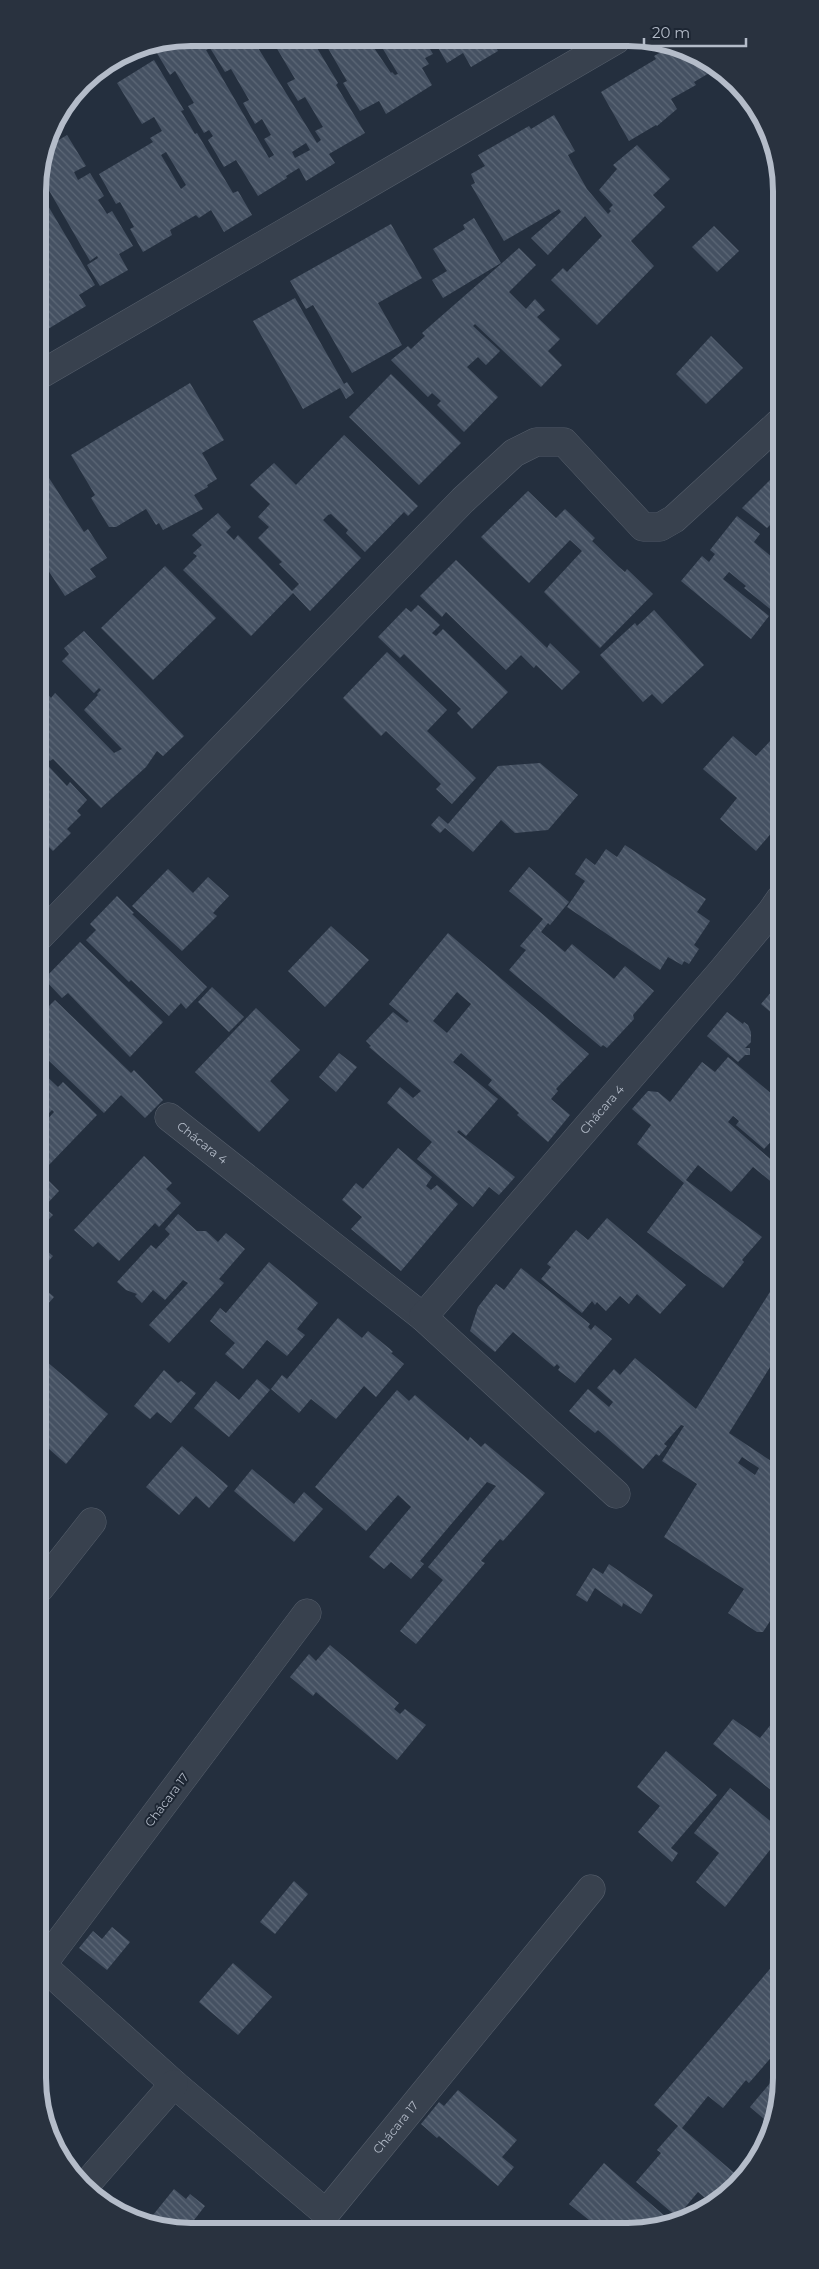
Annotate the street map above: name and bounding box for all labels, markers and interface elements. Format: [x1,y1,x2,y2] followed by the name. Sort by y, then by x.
[644,15,746,47] scale bar
[652,23,690,42] text: 20 m
[577,1082,627,1137] street label: Chácara 4
[174,1118,231,1167] street label: Chácara 4
[142,1770,192,1830] street label: Chácara 17
[370,2098,421,2157] street label: Chácara 17

